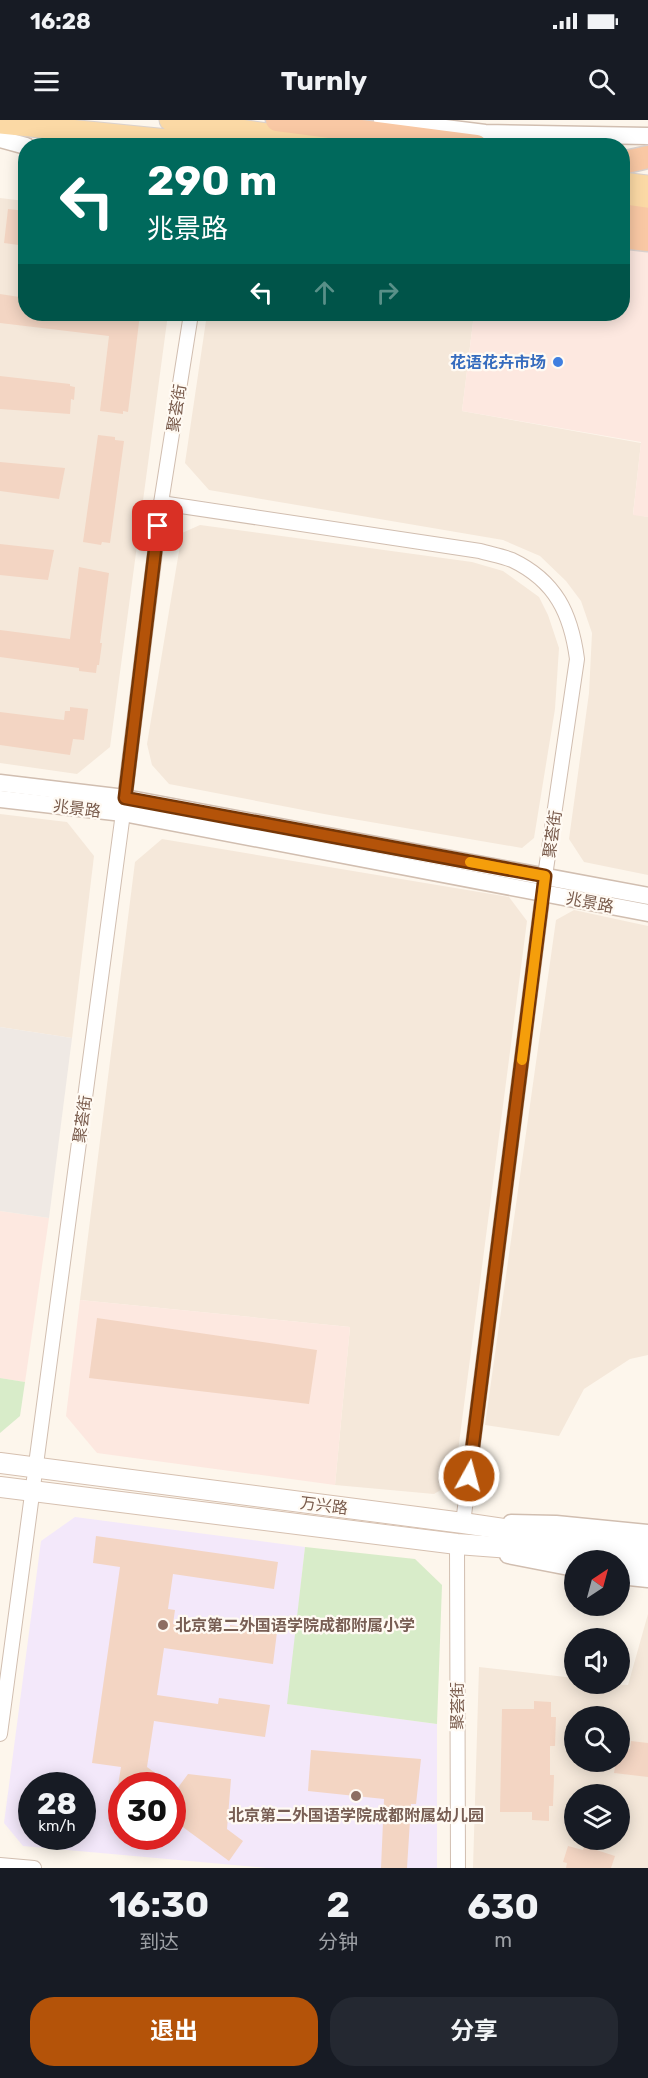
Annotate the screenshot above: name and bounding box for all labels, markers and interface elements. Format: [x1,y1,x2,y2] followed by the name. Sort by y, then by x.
[30,8,91,35] text: 16:28
[30,65,63,98] icon: menu
[281,65,367,97] text: Turnly
[585,65,618,98] icon: search
[147,156,277,206] text: 290 m
[48,162,126,240] icon: left
[147,213,228,245] text: 兆景路
[245,276,278,309] icon: left
[308,276,341,309] icon: ahead
[371,276,404,309] icon: right
[450,353,546,372] place label: 花语花卉市场
[551,355,565,369] marker: 花语花卉市场
[163,383,190,433] street label: 聚荟街
[132,500,183,551] pin
[141,509,174,542] icon: arrive
[52,796,102,821] street label: 兆景路
[540,809,565,859] street label: 聚荟街
[565,889,615,916] street label: 兆景路
[70,1094,95,1144] street label: 聚荟街
[437,1444,501,1508] position arrow
[299,1493,349,1518] street label: 万兴路
[564,1550,630,1616] north arrow
[564,1550,630,1850] map controls
[175,1616,415,1635] place label: 北京第二外国语学院成都附属小学
[156,1618,170,1632] marker: 北京第二外国语学院成都附属小学
[564,1628,630,1694] button: sound
[448,1682,467,1730] street label: 聚荟街
[564,1706,630,1772] button: search
[108,1772,186,1850] speed limit sign: 30
[564,1784,630,1850] button: layers
[37,1786,77,1822] text: 28
[349,1789,363,1803] marker: 北京第二外国语学院成都附属幼儿园
[228,1806,484,1825] place label: 北京第二外国语学院成都附属幼儿园
[38,1817,76,1835] text: km/h
[109,1883,209,1926] text: 16:30
[327,1883,350,1926] text: 2
[467,1885,539,1928] text: 630
[494,1928,512,1952] text: m
[139,1930,179,1954] text: 到达
[318,1930,358,1954] text: 分钟
[30,1997,318,2066] button: 退出
[330,1997,618,2066] button: 分享

